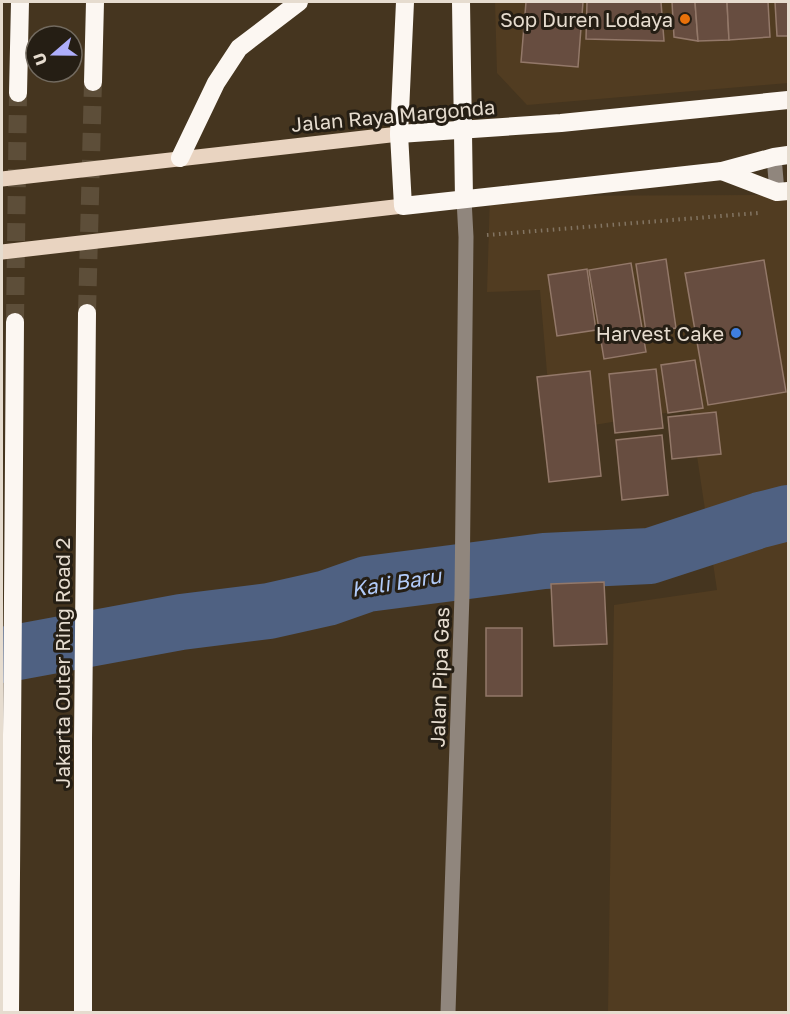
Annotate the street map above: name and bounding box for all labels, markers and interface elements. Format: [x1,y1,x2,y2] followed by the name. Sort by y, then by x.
[500,7,673,31] place label: Sop Duren Lodaya
[678,12,692,26] marker: Sop Duren Lodaya
[24,24,84,84] north arrow
[29,50,51,68] text: U
[290,94,496,136] street label: Jalan Raya Margonda
[596,321,724,345] place label: Harvest Cake
[729,326,743,340] marker: Harvest Cake
[50,538,74,788] street label: Jakarta Outer Ring Road 2
[349,562,444,602] water label: Kali Baru
[425,606,453,748] street label: Jalan Pipa Gas

